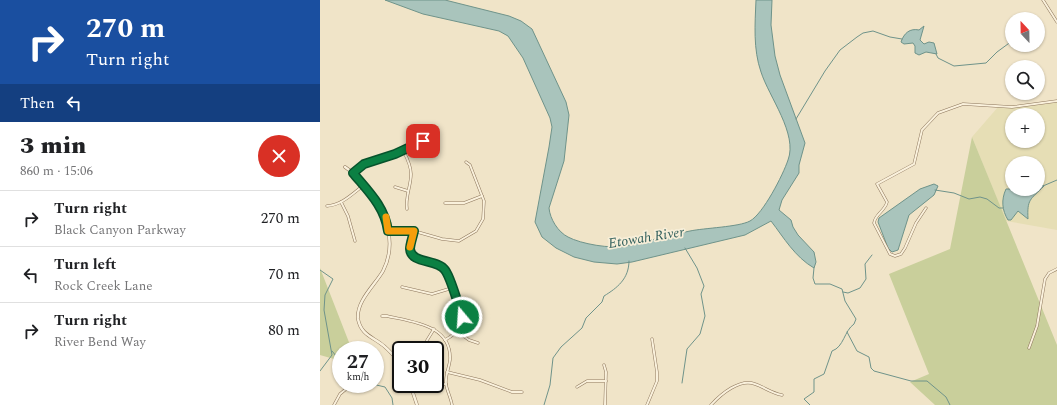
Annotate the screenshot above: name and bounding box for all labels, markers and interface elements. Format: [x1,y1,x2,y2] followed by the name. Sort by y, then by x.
[86,7,165,50] text: 270 m
[1005,12,1045,52] north arrow
[1005,12,1045,196] map controls
[20,16,72,68] icon: right
[86,46,169,73] text: Turn right
[1005,60,1045,100] button: search
[20,92,55,115] text: Then
[63,92,85,114] icon: left
[1005,108,1045,148] button: +
[406,124,440,158] pin
[20,128,86,164] text: 3 min
[412,130,434,152] icon: arrive
[258,135,300,177] button: close
[1005,156,1045,196] button: −
[20,161,93,181] text: 860 m · 15:06
[54,197,127,220] text: Turn right
[261,207,300,230] text: 270 m
[20,208,42,230] icon: right
[54,220,186,240] text: Black Canyon Parkway
[607,221,686,254] water label: Etowah River
[54,253,116,276] text: Turn left
[268,263,300,286] text: 70 m
[20,264,42,286] icon: left
[54,276,153,296] text: Rock Creek Lane
[441,296,483,338] position arrow
[54,309,127,332] text: Turn right
[268,319,300,342] text: 80 m
[20,320,42,342] icon: right
[54,332,146,352] text: River Bend Way
[392,341,444,393] speed limit sign: 30
[347,347,369,377] text: 27
[347,369,369,385] text: km/h

